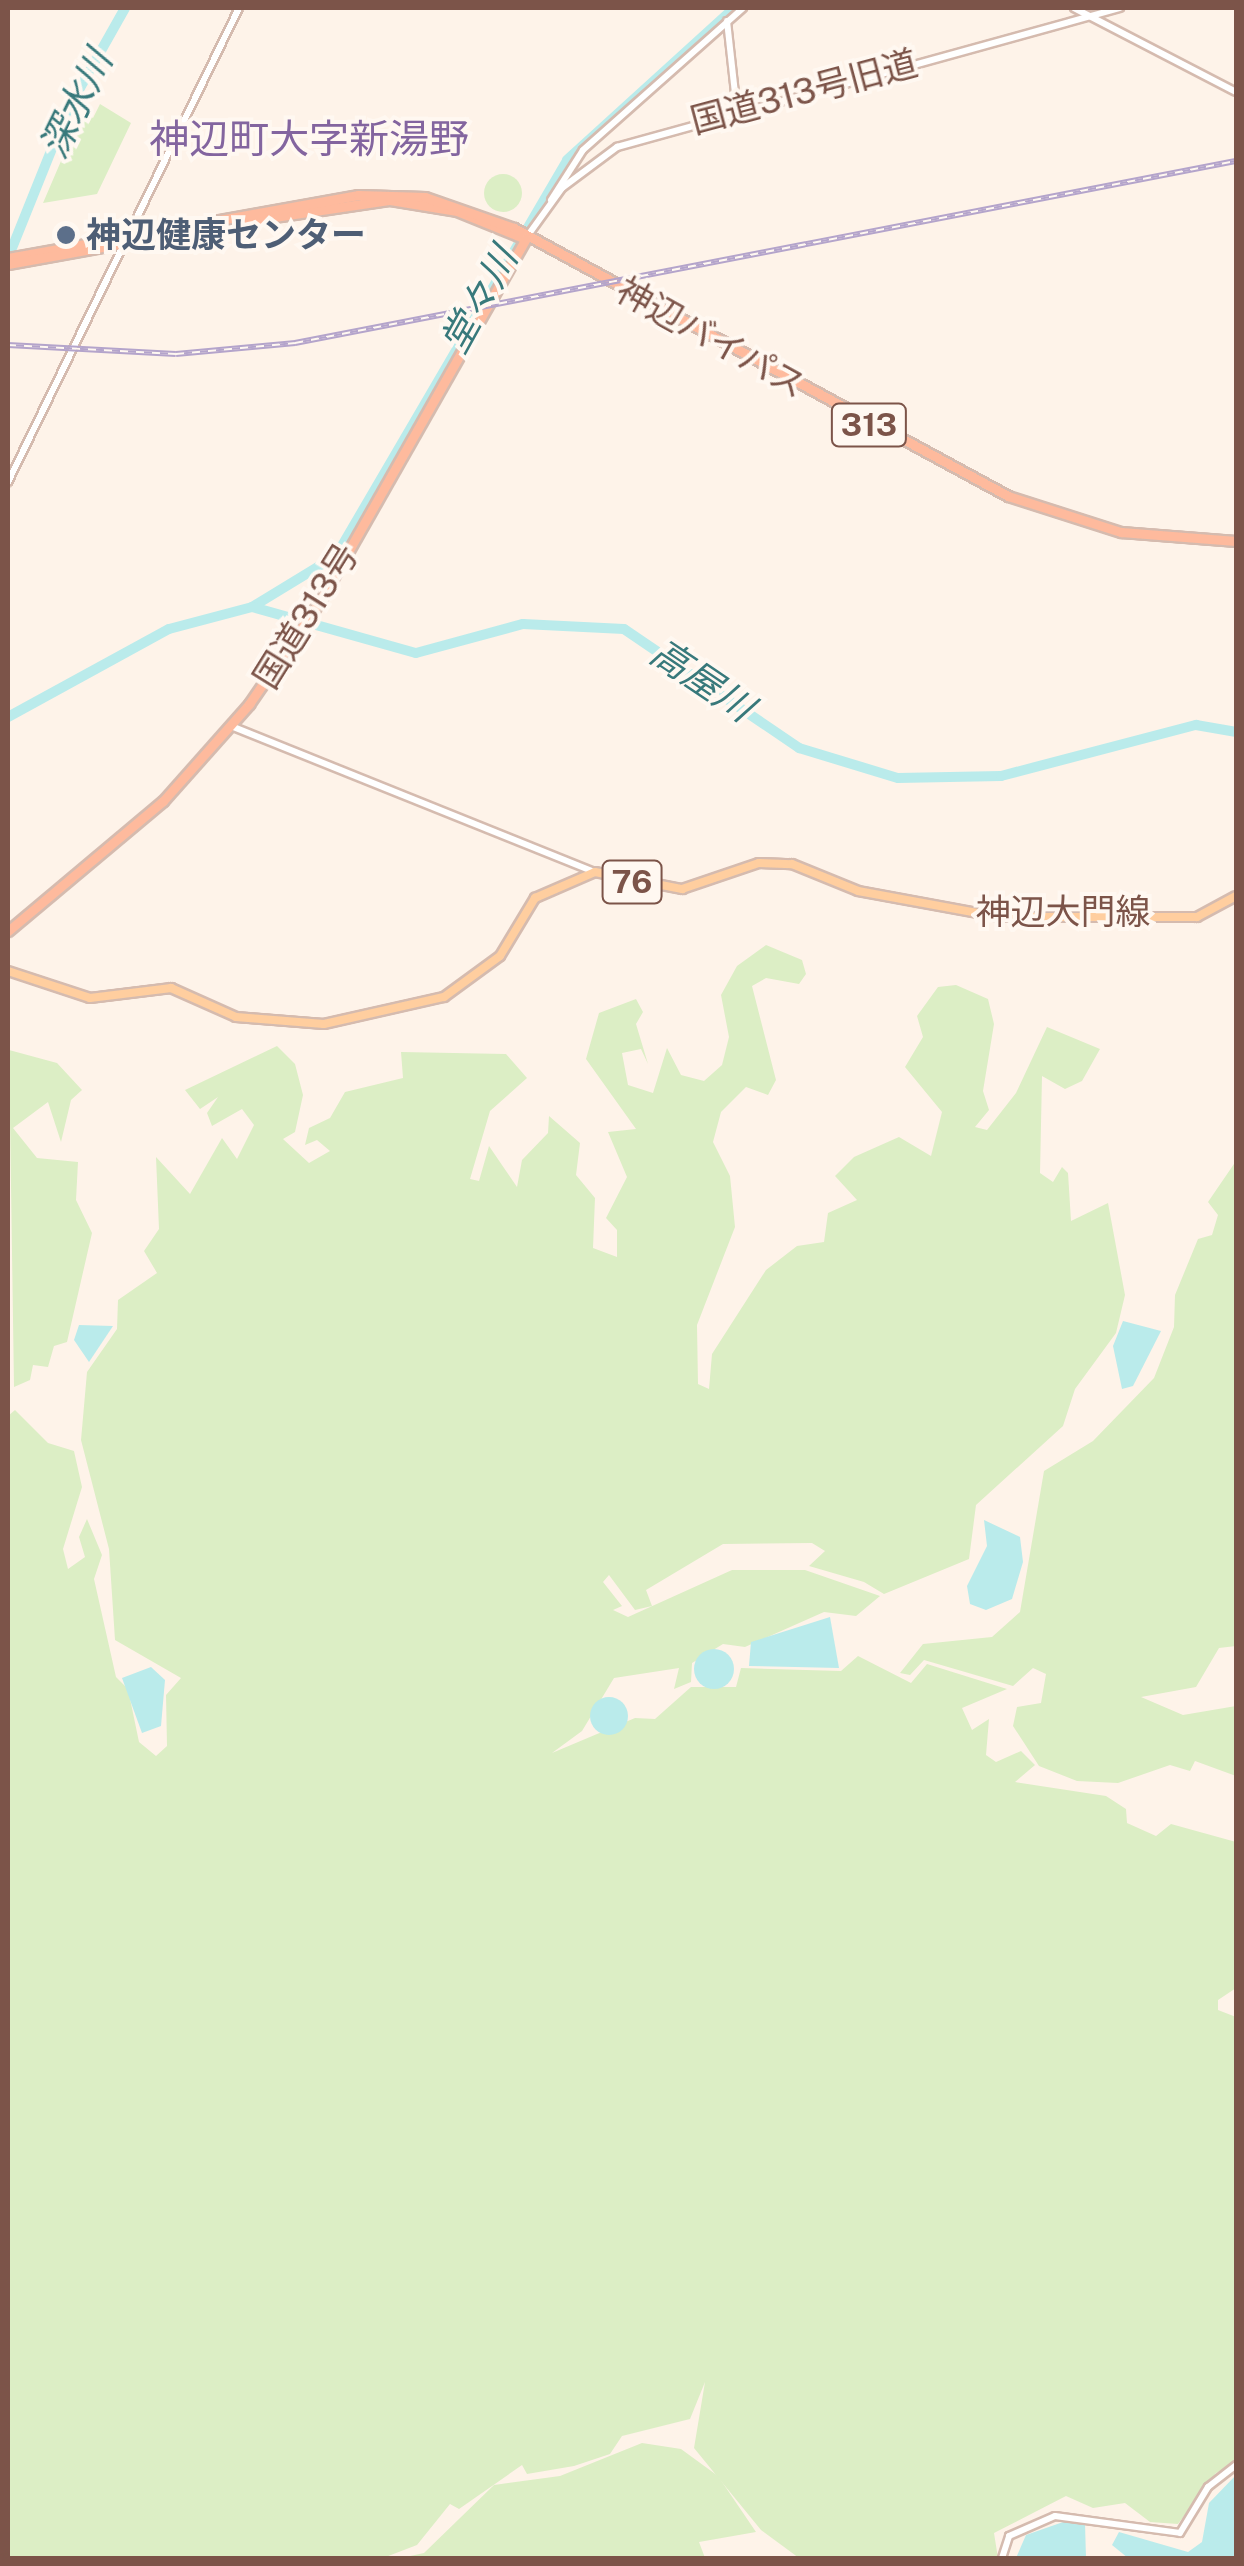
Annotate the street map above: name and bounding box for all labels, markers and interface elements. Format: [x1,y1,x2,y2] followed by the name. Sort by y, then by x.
[686,42,922,142] street label: 国道313号旧道
[31,43,121,165] water label: 深水川
[149,115,469,163] district label: 神辺町大字新湯野
[86,214,366,256] place label: 神辺健康センター
[55,224,77,246] marker: 神辺健康センター
[431,239,527,361] water label: 堂々川
[609,269,813,407] street label: 神辺バイパス
[829,398,909,452] road number: 313
[245,536,367,696] street label: 国道313号
[642,629,762,731] water label: 高屋川
[600,855,664,909] road number: 76
[976,891,1150,933] street label: 神辺大門線

